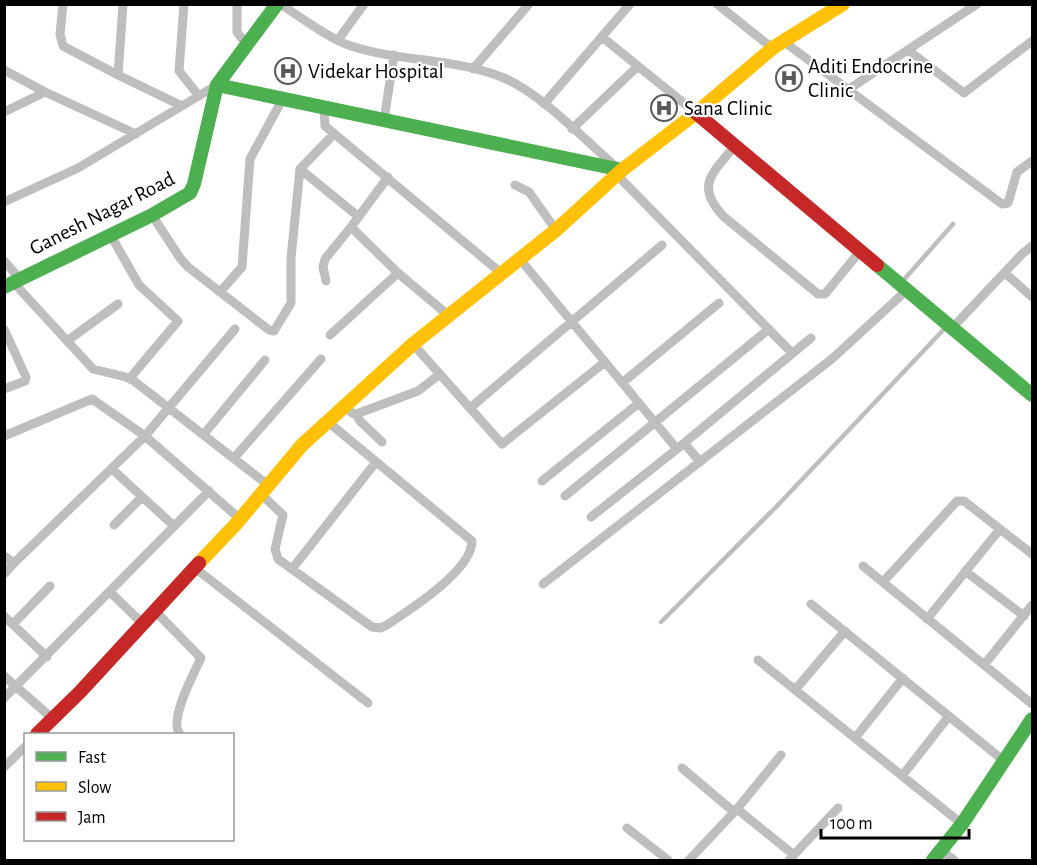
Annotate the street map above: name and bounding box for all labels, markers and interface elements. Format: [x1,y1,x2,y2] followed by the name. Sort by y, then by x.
[273,56,303,86] hospital icon: Videkar Hospital
[808,56,933,101] place label: Aditi Endocrine Clinic
[308,61,444,82] place label: Videkar Hospital
[774,63,804,93] hospital icon: Aditi Endocrine Clinic
[649,93,679,123] hospital icon: Sana Clinic
[684,98,772,119] place label: Sana Clinic
[26,168,178,259] street label: Ganesh Nagar Road
[24,733,234,841] legend
[78,749,106,767] text: Fast
[78,779,111,797] text: Slow
[821,802,970,840] scale bar
[78,809,106,827] text: Jam
[830,815,873,833] text: 100 m

